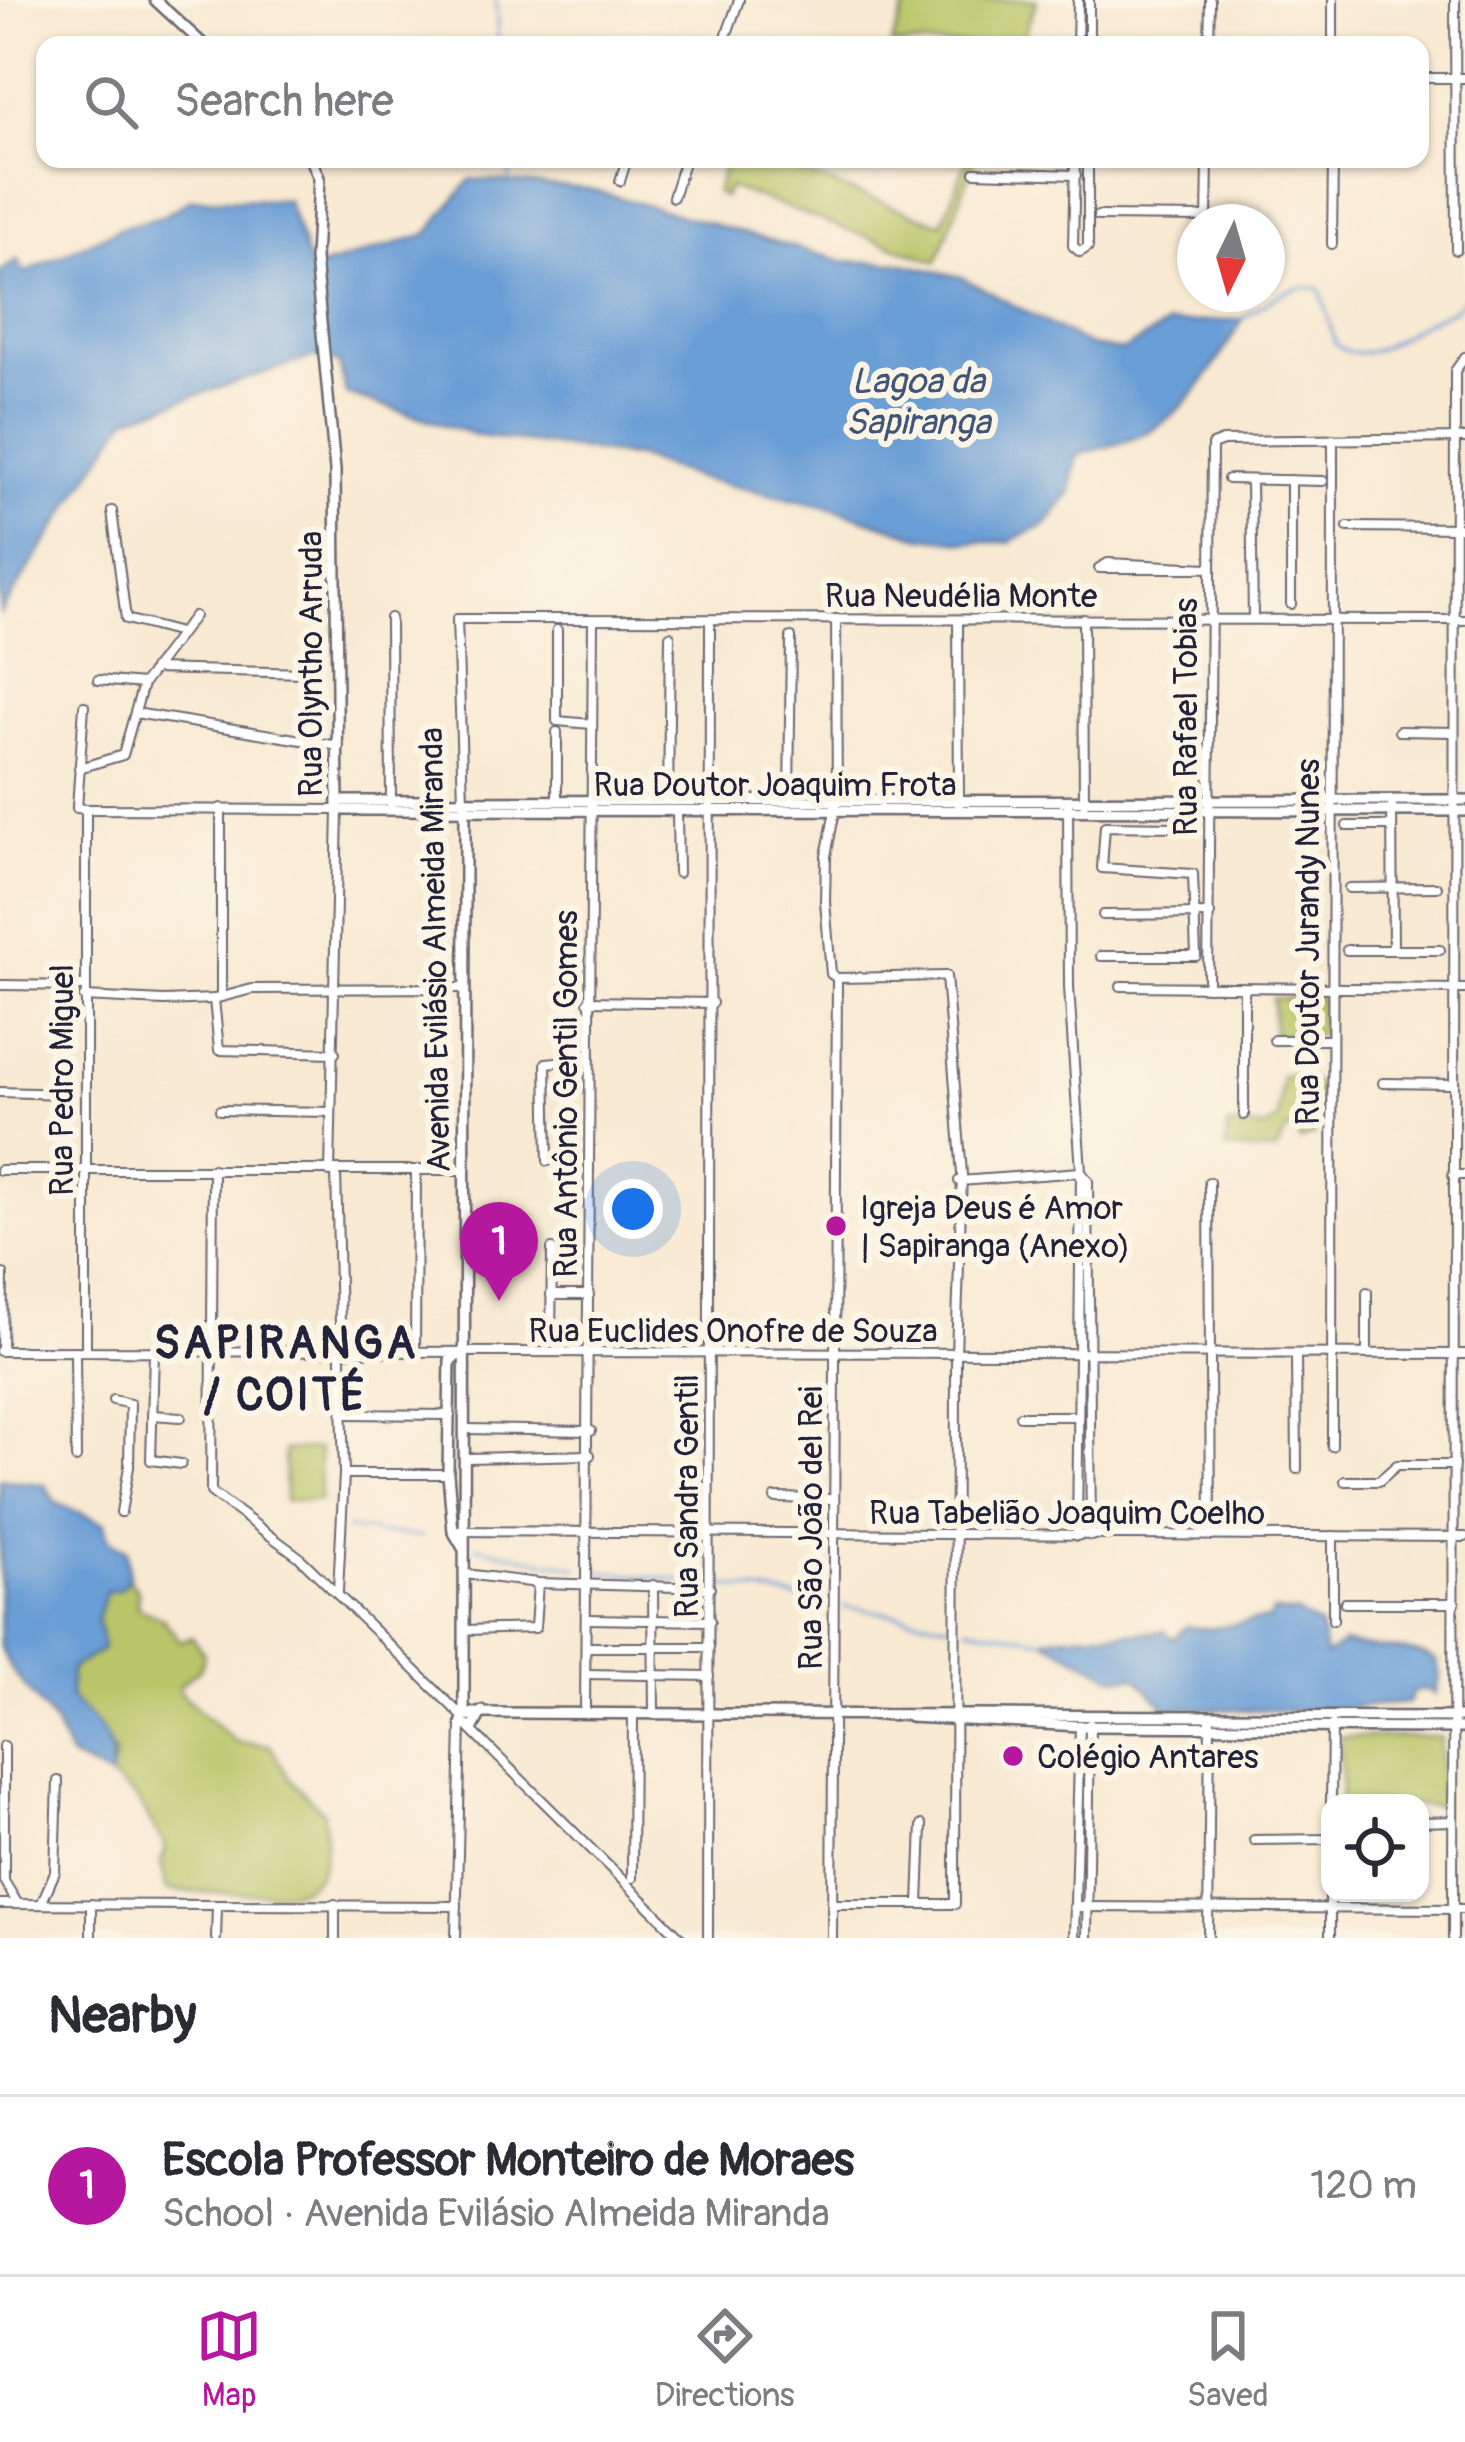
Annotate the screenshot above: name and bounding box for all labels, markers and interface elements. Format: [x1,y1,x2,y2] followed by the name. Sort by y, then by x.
[36,36,1429,168] search box
[78,69,144,135] icon: search
[174,74,394,130] text: Search here
[1177,204,1285,312] north arrow
[846,359,993,445] water label: Lagoa da Sapiranga
[291,531,332,797] street label: Rua Olyntho Arruda
[825,576,1097,617] street label: Rua Neudélia Monte
[1166,598,1207,836] street label: Rua Rafael Tobias
[411,727,460,1173] street label: Avenida Evilásio Almeida Miranda
[1288,759,1329,1125] street label: Rua Doutor Jurandy Nunes
[594,765,957,806] street label: Rua Doutor Joaquim Frota
[546,910,587,1278] street label: Rua Antônio Gentil Gomes
[42,964,83,1196] street label: Rua Pedro Miguel
[603,1179,663,1239] your location
[860,1188,1130,1267] place label: Igreja Deus é Amor | Sapiranga (Anexo)
[460,1202,538,1301] pin: 1
[823,1213,849,1239] marker: Igreja Deus é Amor | Sapiranga (Anexo)
[528,1311,938,1352] street label: Rua Euclides Onofre de Souza
[154,1316,418,1424] district label: SAPIRANGA / COITÉ
[667,1374,708,1618] street label: Rua Sandra Gentil
[791,1386,832,1670] street label: Rua São João del Rei
[869,1493,1265,1534] street label: Rua Tabelião Joaquim Coelho
[1037,1737,1259,1778] place label: Colégio Antares
[1000,1743,1026,1769] marker: Colégio Antares
[1321,1794,1429,1902] map controls
[1321,1794,1429,1902] button: locate
[48,1984,196,2048] text: Nearby
[162,2133,854,2189] text: Escola Professor Monteiro de Moraes
[79,2161,95,2210] text: 1
[1310,2161,1417,2210] text: 120 m
[162,2189,830,2238] text: School · Avenida Evilásio Almeida Miranda
[196,2303,262,2416] tab: Map
[655,2303,795,2416] tab: Directions
[1187,2303,1269,2416] tab: Saved

